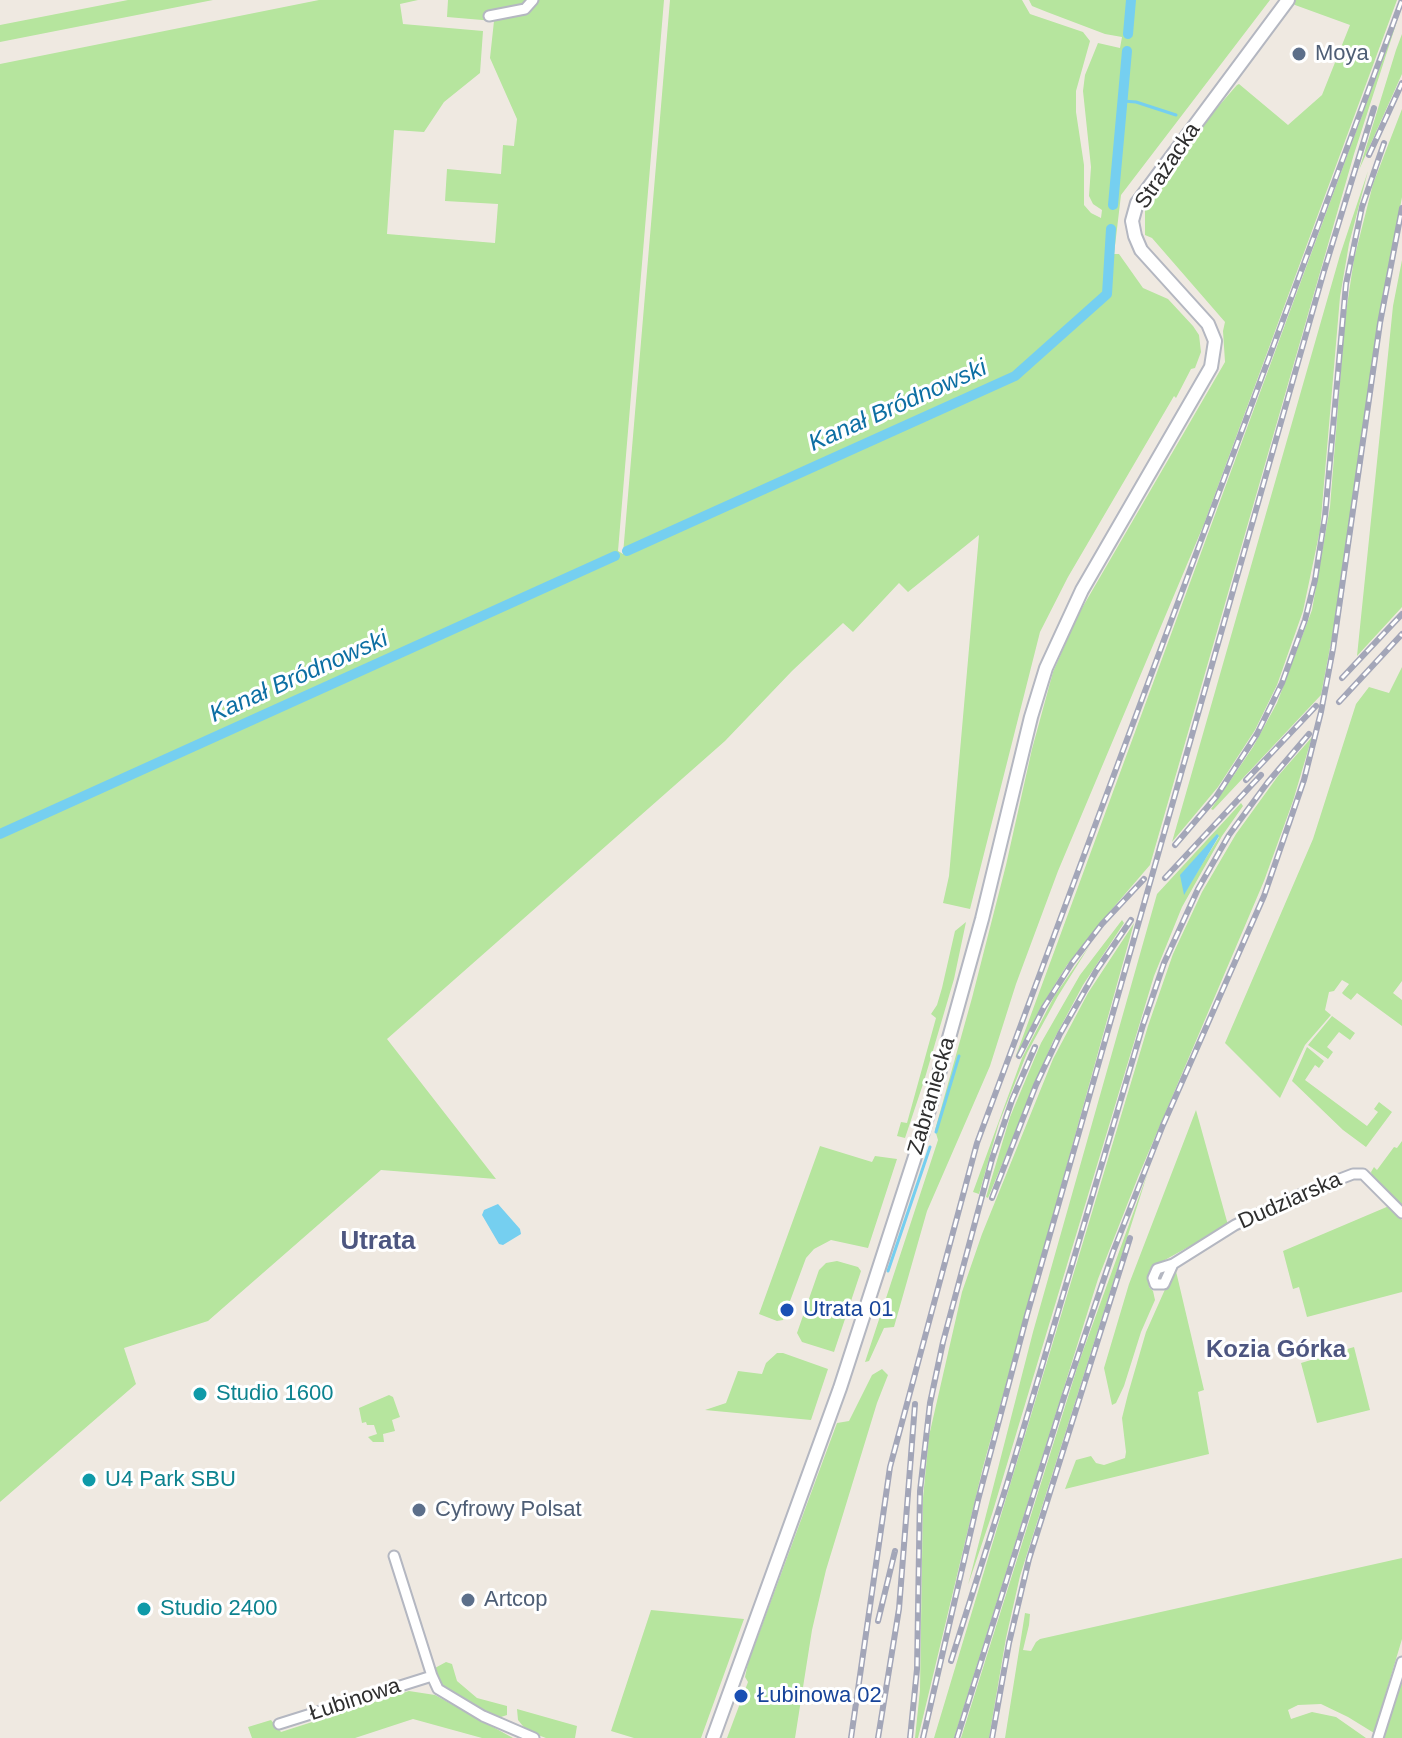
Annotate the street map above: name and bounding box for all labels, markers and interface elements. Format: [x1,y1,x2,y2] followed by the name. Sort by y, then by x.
[1315,41,1369,67] place label: Moya
[1290,45,1308,63] marker: Moya
[1130,118,1206,214] street label: Strażacka
[804,354,992,458] water label: Kanał Bródnowski
[205,625,393,729] water label: Kanał Bródnowski
[903,1034,961,1158] street label: Zabraniecka
[1234,1167,1346,1235] street label: Dudziarska
[340,1226,416,1258] district label: Utrata
[803,1297,893,1323] place label: Utrata 01
[778,1301,796,1319] marker: Utrata 01
[1206,1336,1346,1364] district label: Kozia Górka
[216,1381,333,1407] place label: Studio 1600
[191,1385,209,1403] marker: Studio 1600
[105,1467,236,1493] place label: U4 Park SBU
[80,1471,98,1489] marker: U4 Park SBU
[435,1497,582,1523] place label: Cyfrowy Polsat
[410,1501,428,1519] marker: Cyfrowy Polsat
[484,1587,548,1613] place label: Artcop
[459,1591,477,1609] marker: Artcop
[160,1596,277,1622] place label: Studio 2400
[135,1600,153,1618] marker: Studio 2400
[306,1673,404,1727] street label: Łubinowa
[757,1683,882,1709] place label: Łubinowa 02
[732,1687,750,1705] marker: Łubinowa 02

